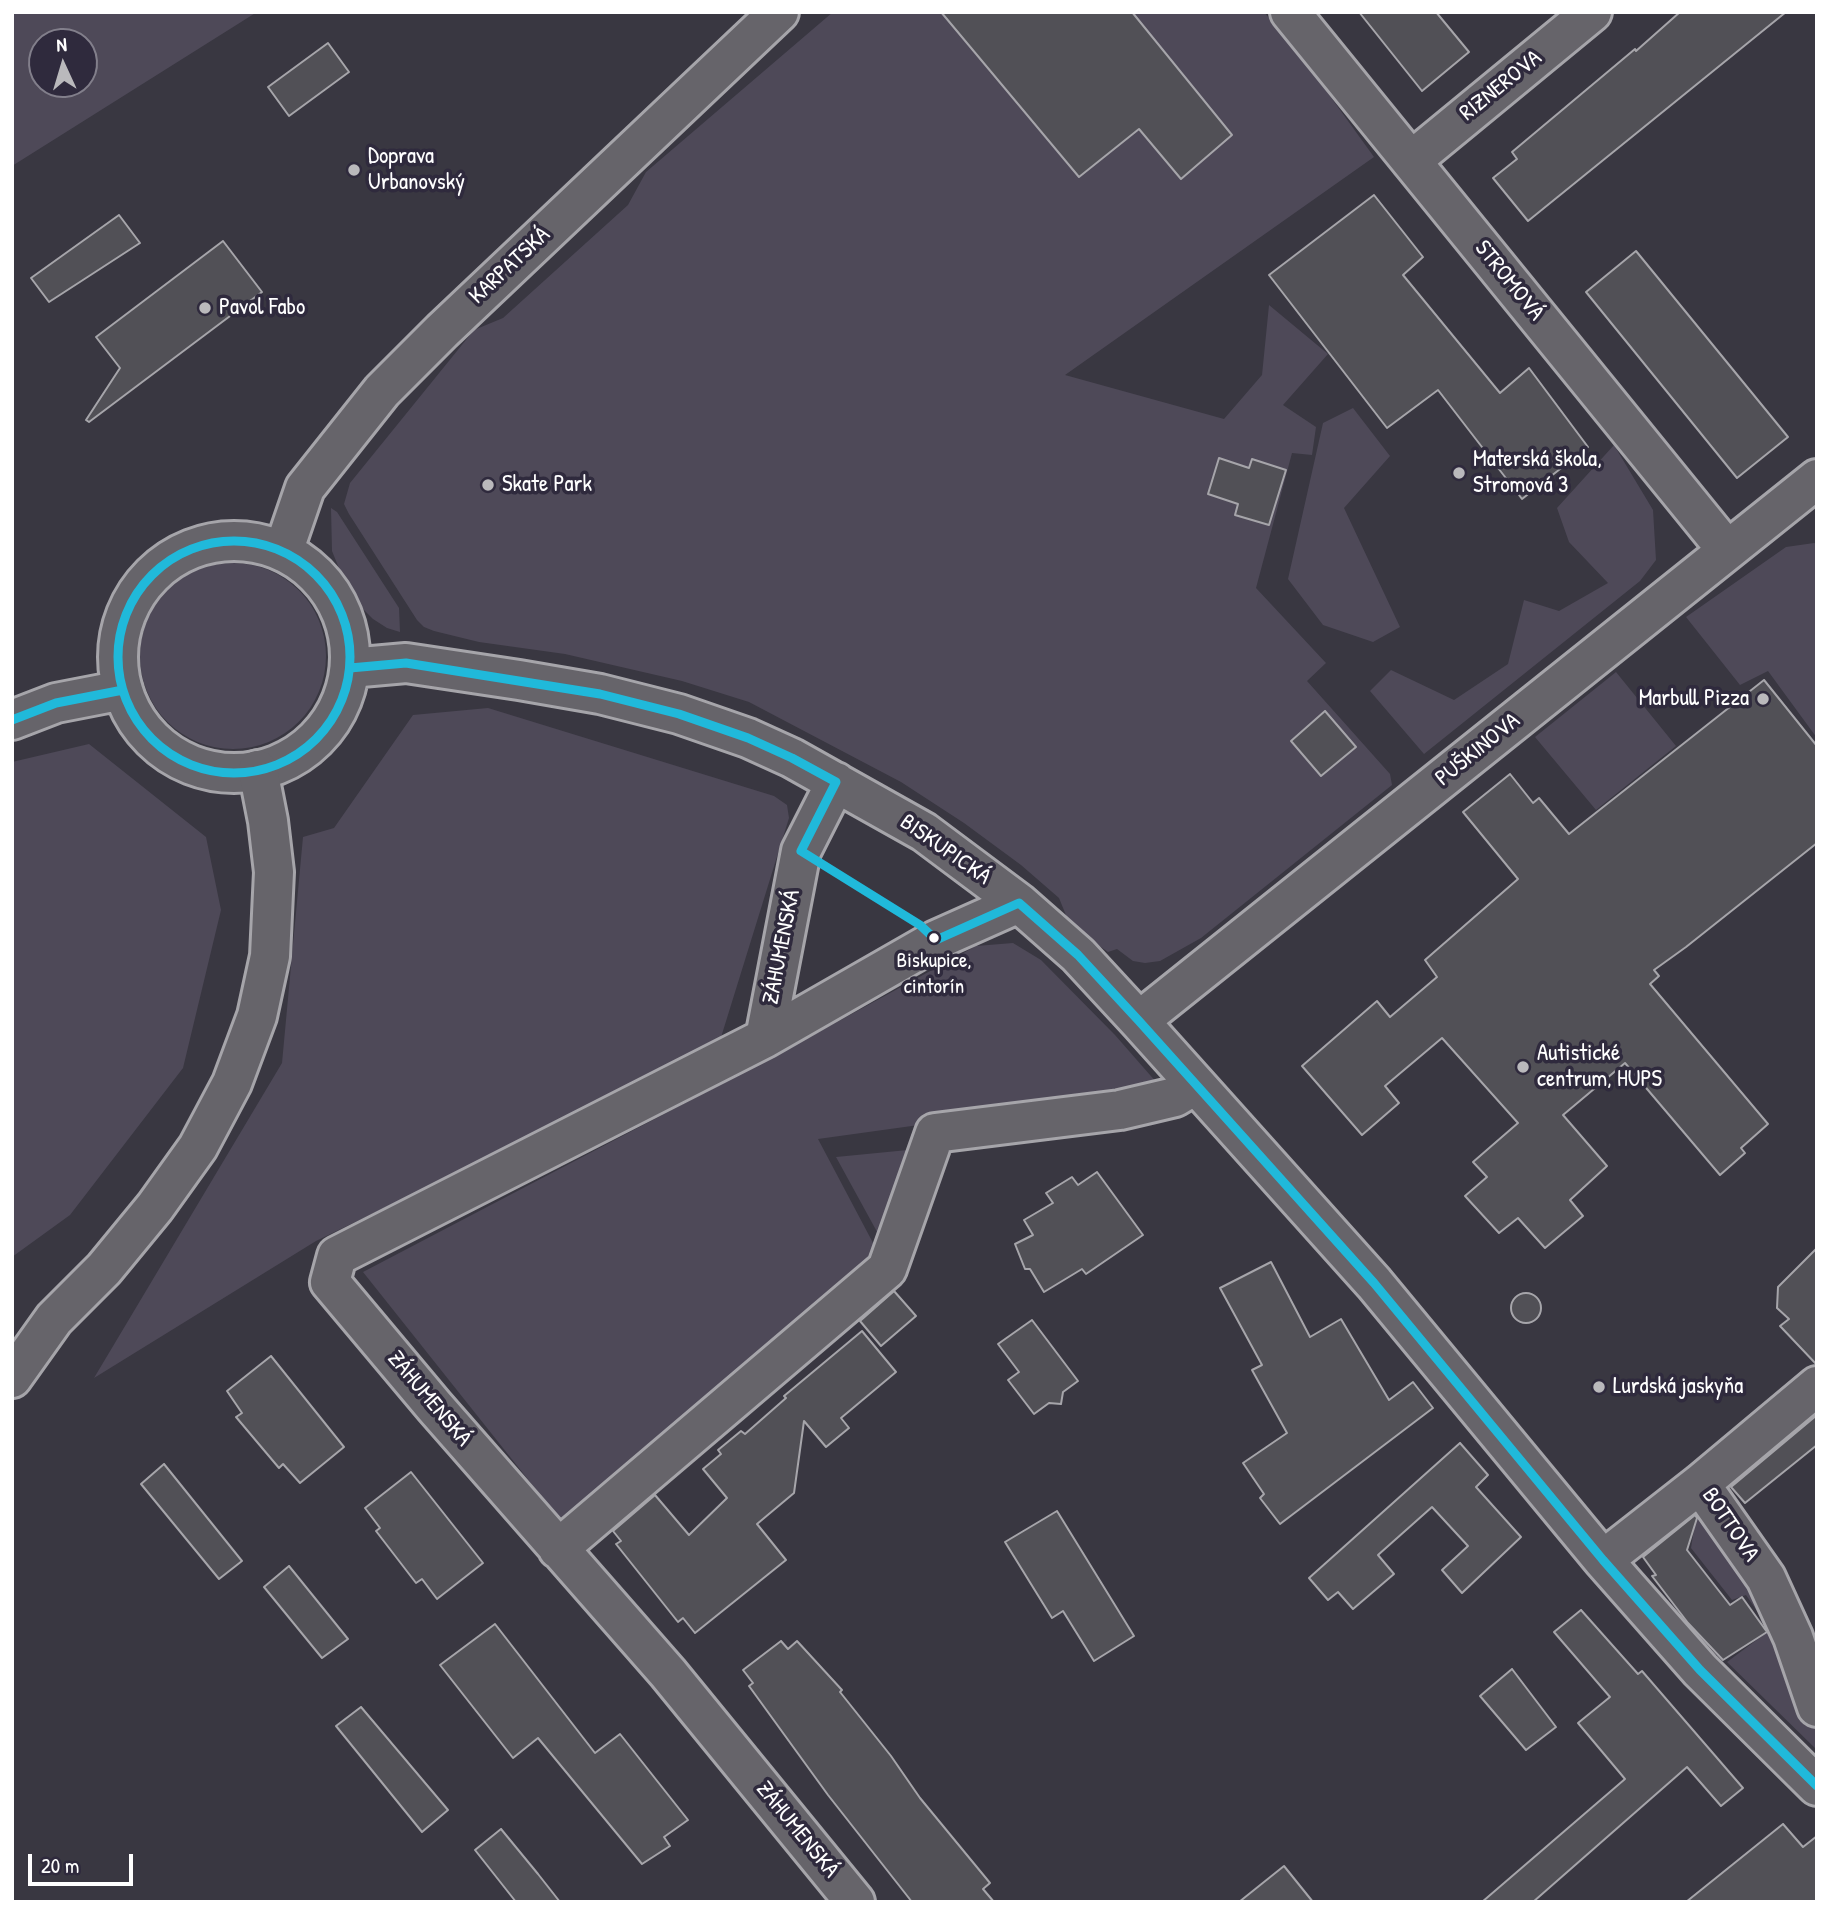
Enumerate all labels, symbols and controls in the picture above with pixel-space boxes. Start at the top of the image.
north arrow [28,28,98,98]
text: N [56,31,68,57]
street label: RIZNEROVA [1455,45,1547,127]
place label: Doprava Urbanovský [368,143,465,197]
marker: Doprava Urbanovský [346,162,362,178]
street label: KARPATSKÁ [464,222,556,310]
street label: STROMOVÁ [1468,235,1550,327]
place label: Pavol Fabo [219,294,305,322]
marker: Pavol Fabo [197,300,213,316]
place label: Materská škola, Stromová 3 [1473,446,1602,500]
marker: Materská škola, Stromová 3 [1451,465,1467,481]
place label: Skate Park [502,471,592,499]
marker: Skate Park [480,477,496,493]
place label: Marbull Pizza [1639,685,1749,713]
marker: Marbull Pizza [1755,691,1771,707]
street label: PUŠKINOVA [1430,708,1526,792]
street label: BISKUPICKÁ [894,809,996,891]
street label: ZÁHUMENSKÁ [757,887,807,1007]
marker: Biskupice, cintorín [927,931,941,945]
place label: Biskupice, cintorín [897,948,971,998]
place label: Autistické centrum, HUPS [1537,1040,1662,1094]
marker: Autistické centrum, HUPS [1515,1059,1531,1075]
street label: ZÁHUMENSKÁ [381,1346,477,1452]
place label: Lurdská jaskyňa [1613,1373,1743,1401]
marker: Lurdská jaskyňa [1591,1379,1607,1395]
street label: BOTTOVA [1695,1483,1765,1567]
street label: ZÁHUMENSKÁ [750,1776,844,1884]
scale bar [32,1840,136,1884]
text: 20 m [41,1851,79,1880]

